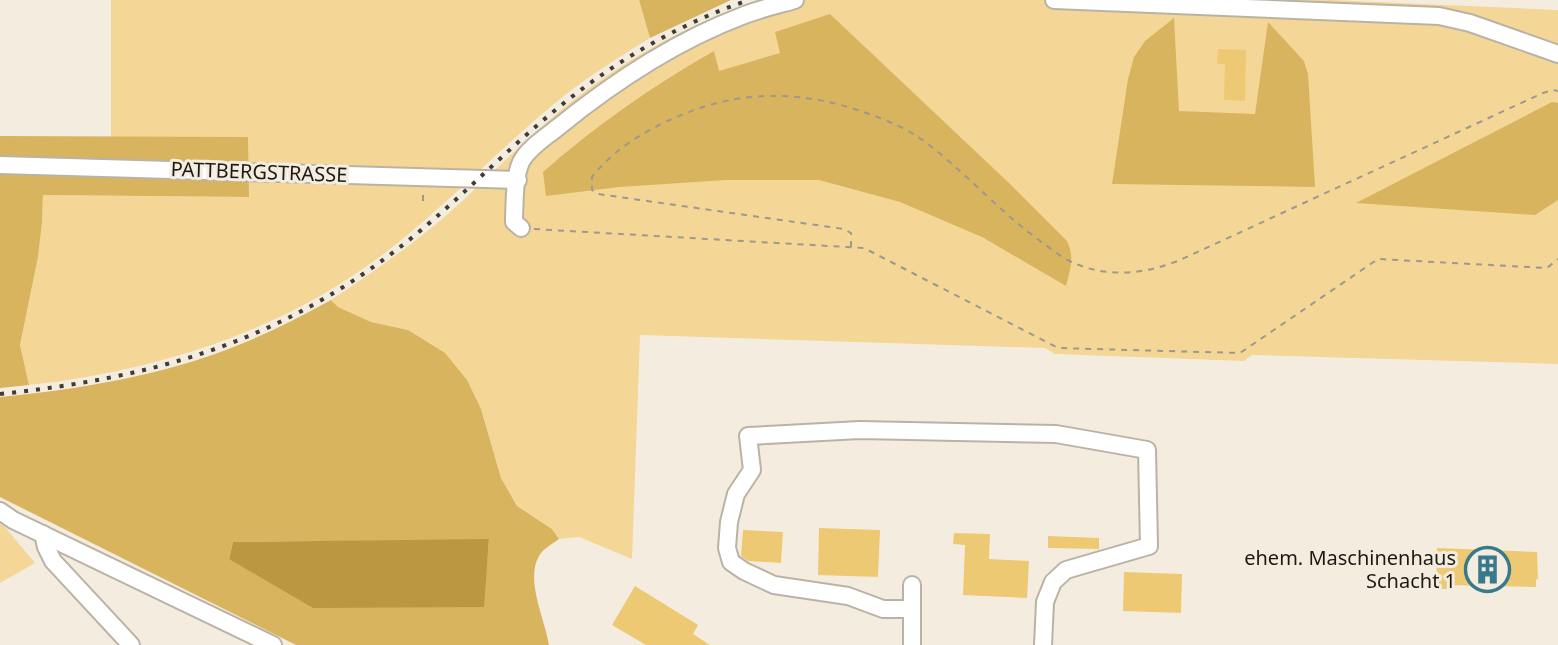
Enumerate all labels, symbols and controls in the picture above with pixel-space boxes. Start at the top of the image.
street label: PATTBERGSTRASSE [170,155,348,188]
place label: ehem. Maschinenhaus Schacht 1 [1244,544,1456,594]
building icon: ehem. Maschinenhaus Schacht 1 [1463,545,1511,593]

